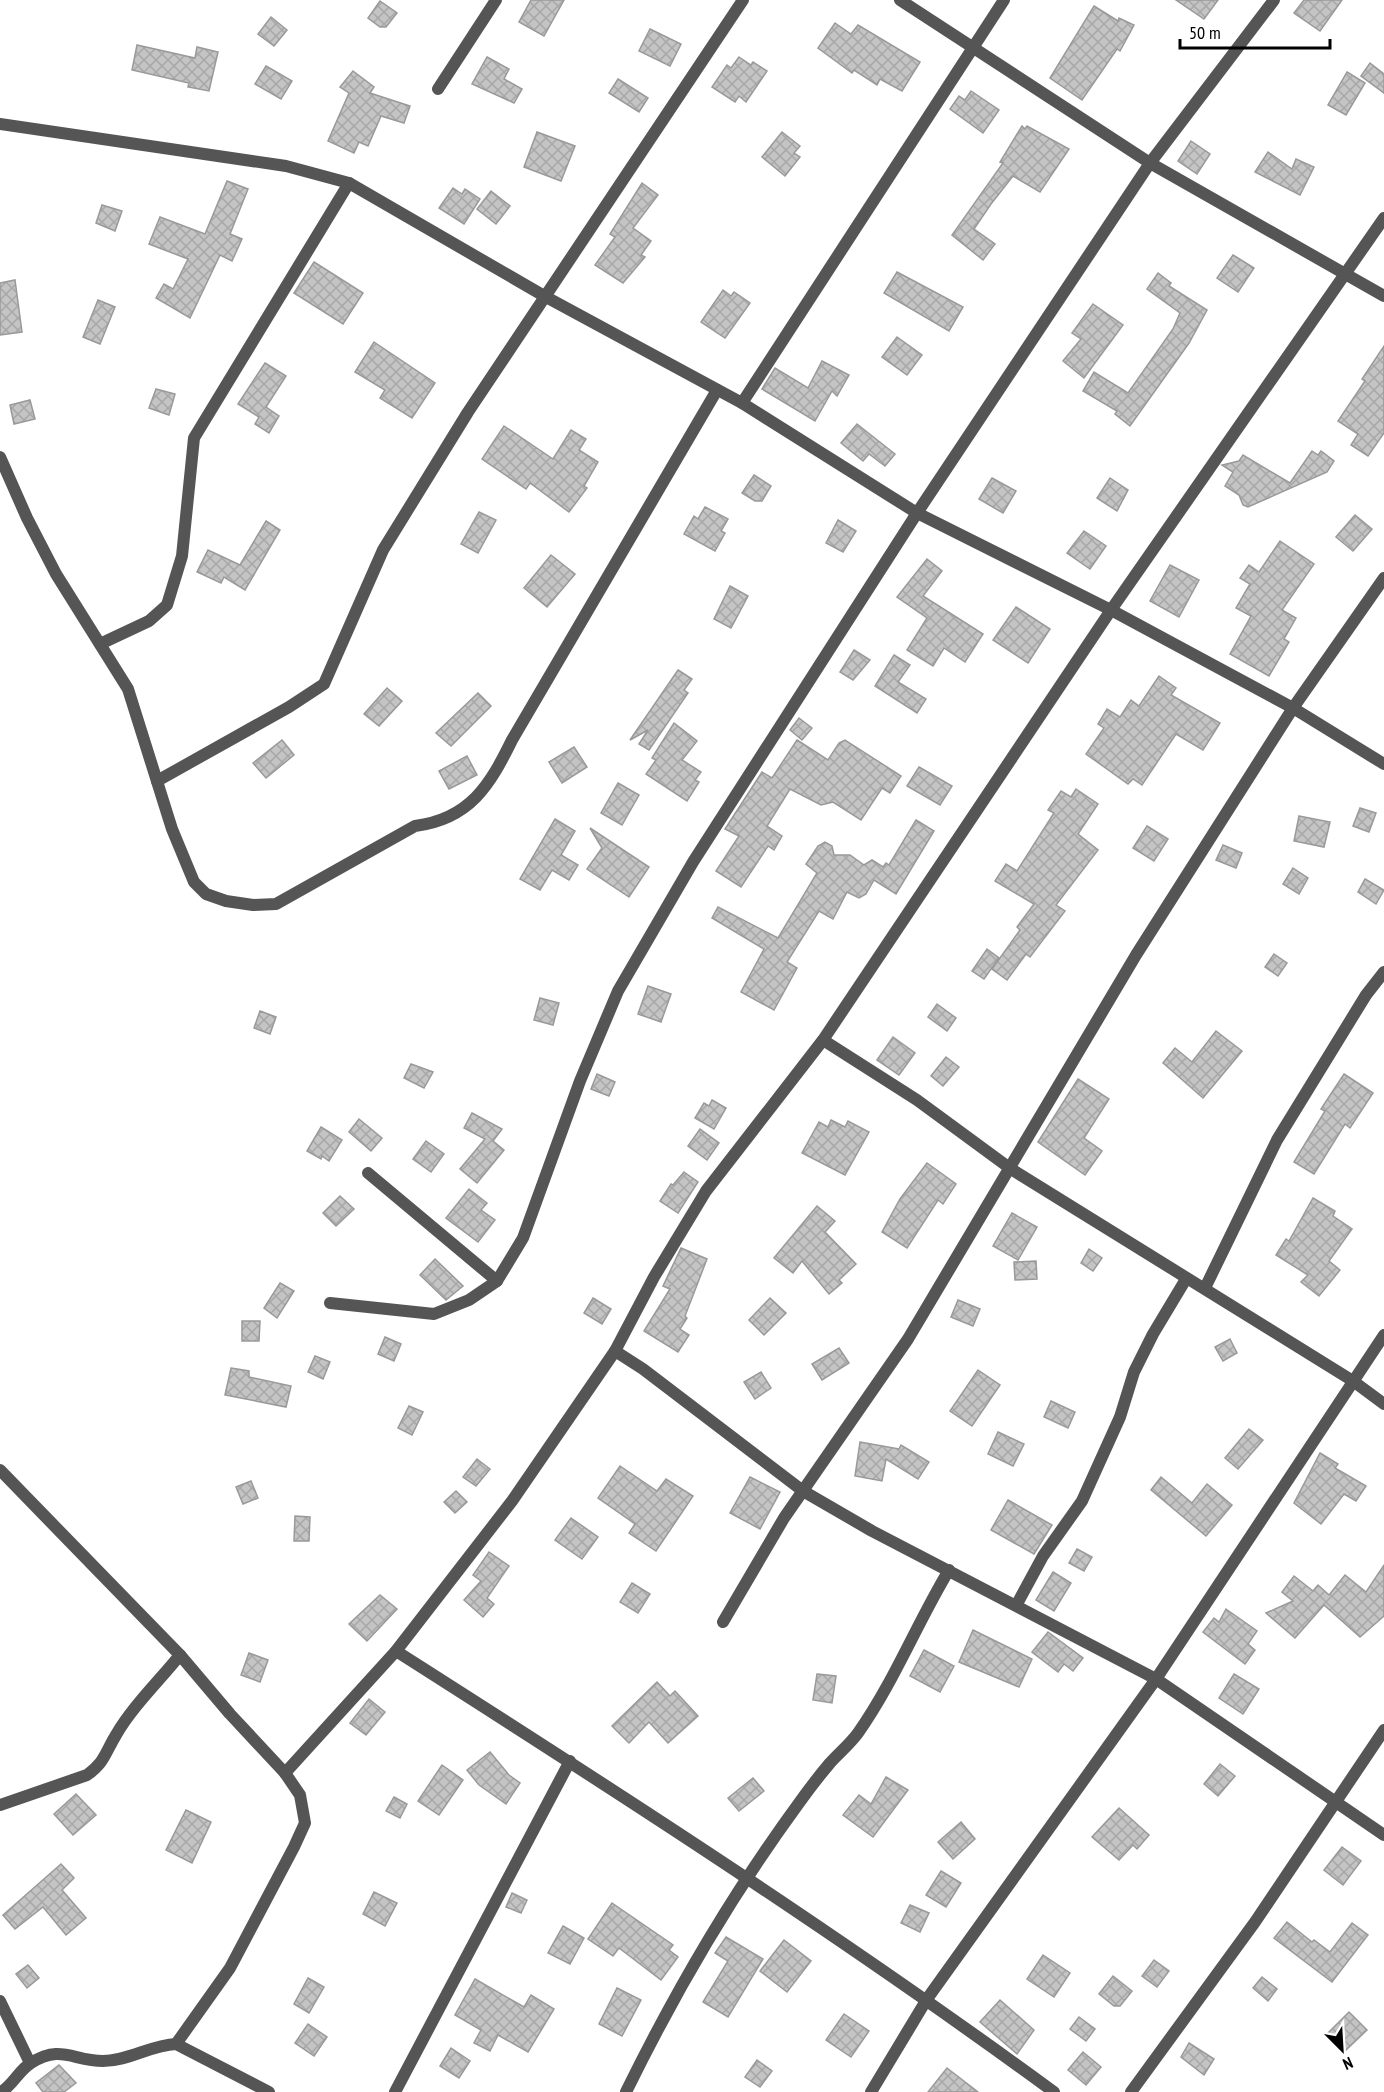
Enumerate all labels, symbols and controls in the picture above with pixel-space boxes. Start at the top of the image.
scale bar [1180,12,1330,50]
text: 50 m [1189,21,1221,44]
north arrow [1312,2020,1372,2080]
text: N [1340,2053,1356,2075]

